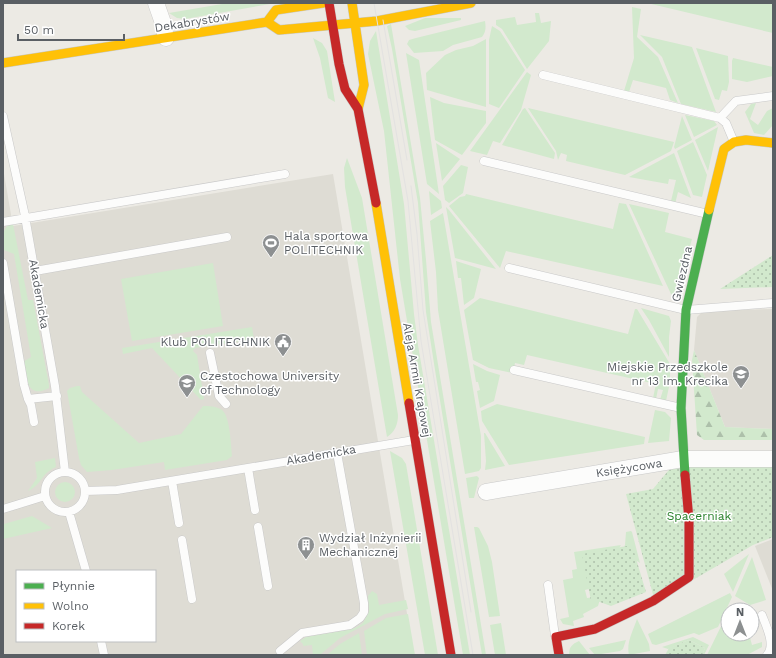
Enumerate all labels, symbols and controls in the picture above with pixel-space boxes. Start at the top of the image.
street label: Dekabrystów [153,9,231,35]
scale bar [18,16,124,42]
text: 50 m [24,23,54,37]
place label: Hala sportowa POLITECHNIK [284,229,368,257]
sports icon: Hala sportowa POLITECHNIK [261,233,281,258]
street label: Gwiezdna [669,245,695,303]
street label: Akademicka [26,258,52,330]
street label: Aleja Armii Krajowej [400,322,434,438]
public building icon: Klub POLITECHNIK [273,332,293,357]
place label: Klub POLITECHNIK [160,335,270,349]
place label: Miejskie Przedszkole nr 13 im. Krecika [607,360,728,388]
school or university icon: Miejskie Przedszkole nr 13 im. Krecika [731,364,751,389]
place label: Czestochowa University of Technology [200,369,340,397]
school or university icon: Czestochowa University of Technology [177,373,197,398]
street label: Akademicka [285,442,357,468]
street label: Księżycowa [595,456,663,480]
park label: Spacerniak [667,509,732,523]
place label: Wydział Inżynierii Mechanicznej [319,531,422,559]
building icon: Wydział Inżynierii Mechanicznej [296,535,316,560]
legend [16,570,156,642]
text: Płynnie [52,579,95,593]
text: Wolno [52,599,89,613]
north arrow [720,602,760,642]
text: N [736,606,744,619]
text: Korek [52,619,85,633]

